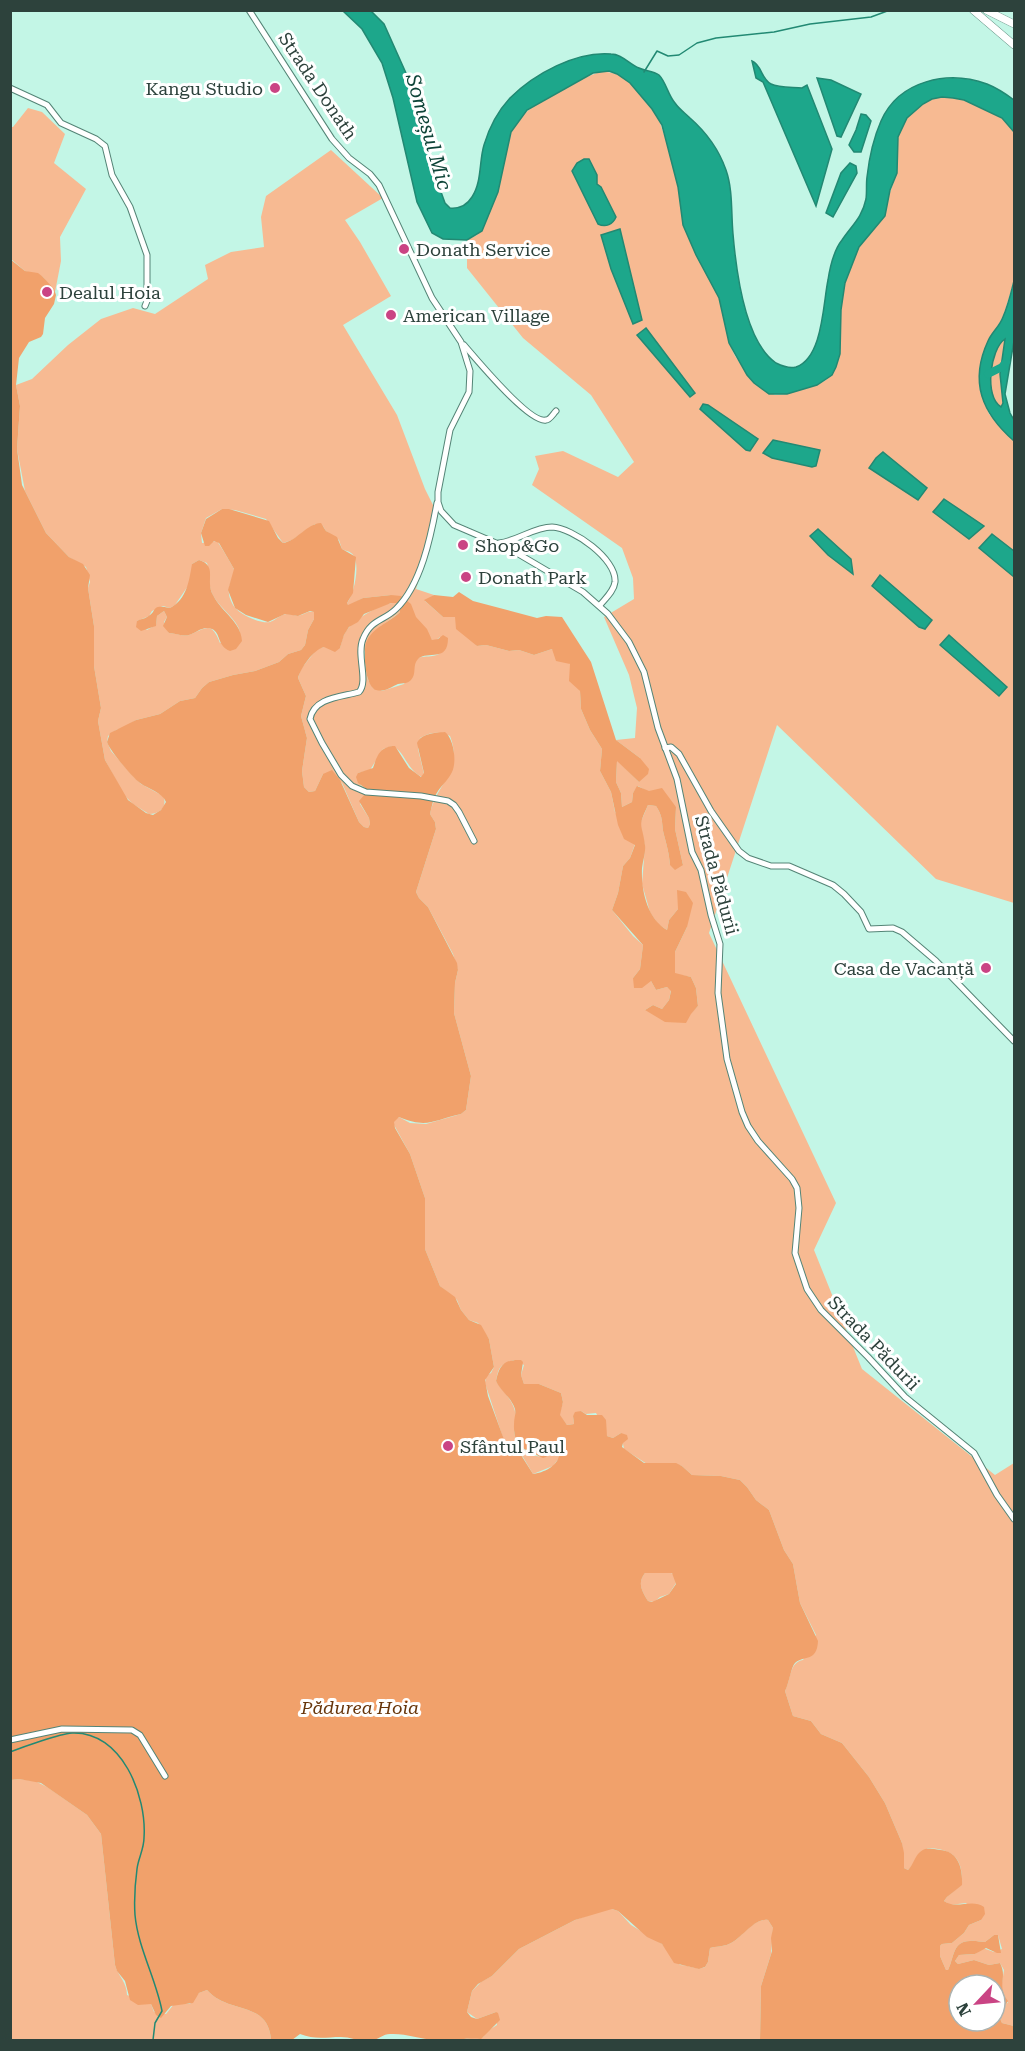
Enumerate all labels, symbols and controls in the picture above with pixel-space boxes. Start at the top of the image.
street label: Strada Donath [274,28,362,144]
water label: Someșul Mic [399,70,457,194]
place label: Kangu Studio [145,78,263,99]
marker: Kangu Studio [268,81,282,95]
place label: Donath Service [416,239,550,260]
marker: Donath Service [397,242,411,256]
place label: Dealul Hoia [59,282,161,303]
marker: Dealul Hoia [40,285,54,299]
place label: American Village [403,305,550,326]
marker: American Village [384,308,398,322]
place label: Shop&Go [475,535,559,556]
marker: Shop&Go [456,538,470,552]
place label: Donath Park [478,567,587,588]
marker: Donath Park [459,570,473,584]
street label: Strada Pădurii [691,813,743,937]
place label: Casa de Vacanță [834,958,974,980]
marker: Casa de Vacanță [979,961,993,975]
street label: Strada Pădurii [824,1292,924,1395]
place label: Sfântul Paul [460,1436,565,1457]
marker: Sfântul Paul [441,1439,455,1453]
park label: Pădurea Hoia [300,1697,419,1718]
north arrow [947,1973,1007,2033]
text: N [953,2000,975,2019]

